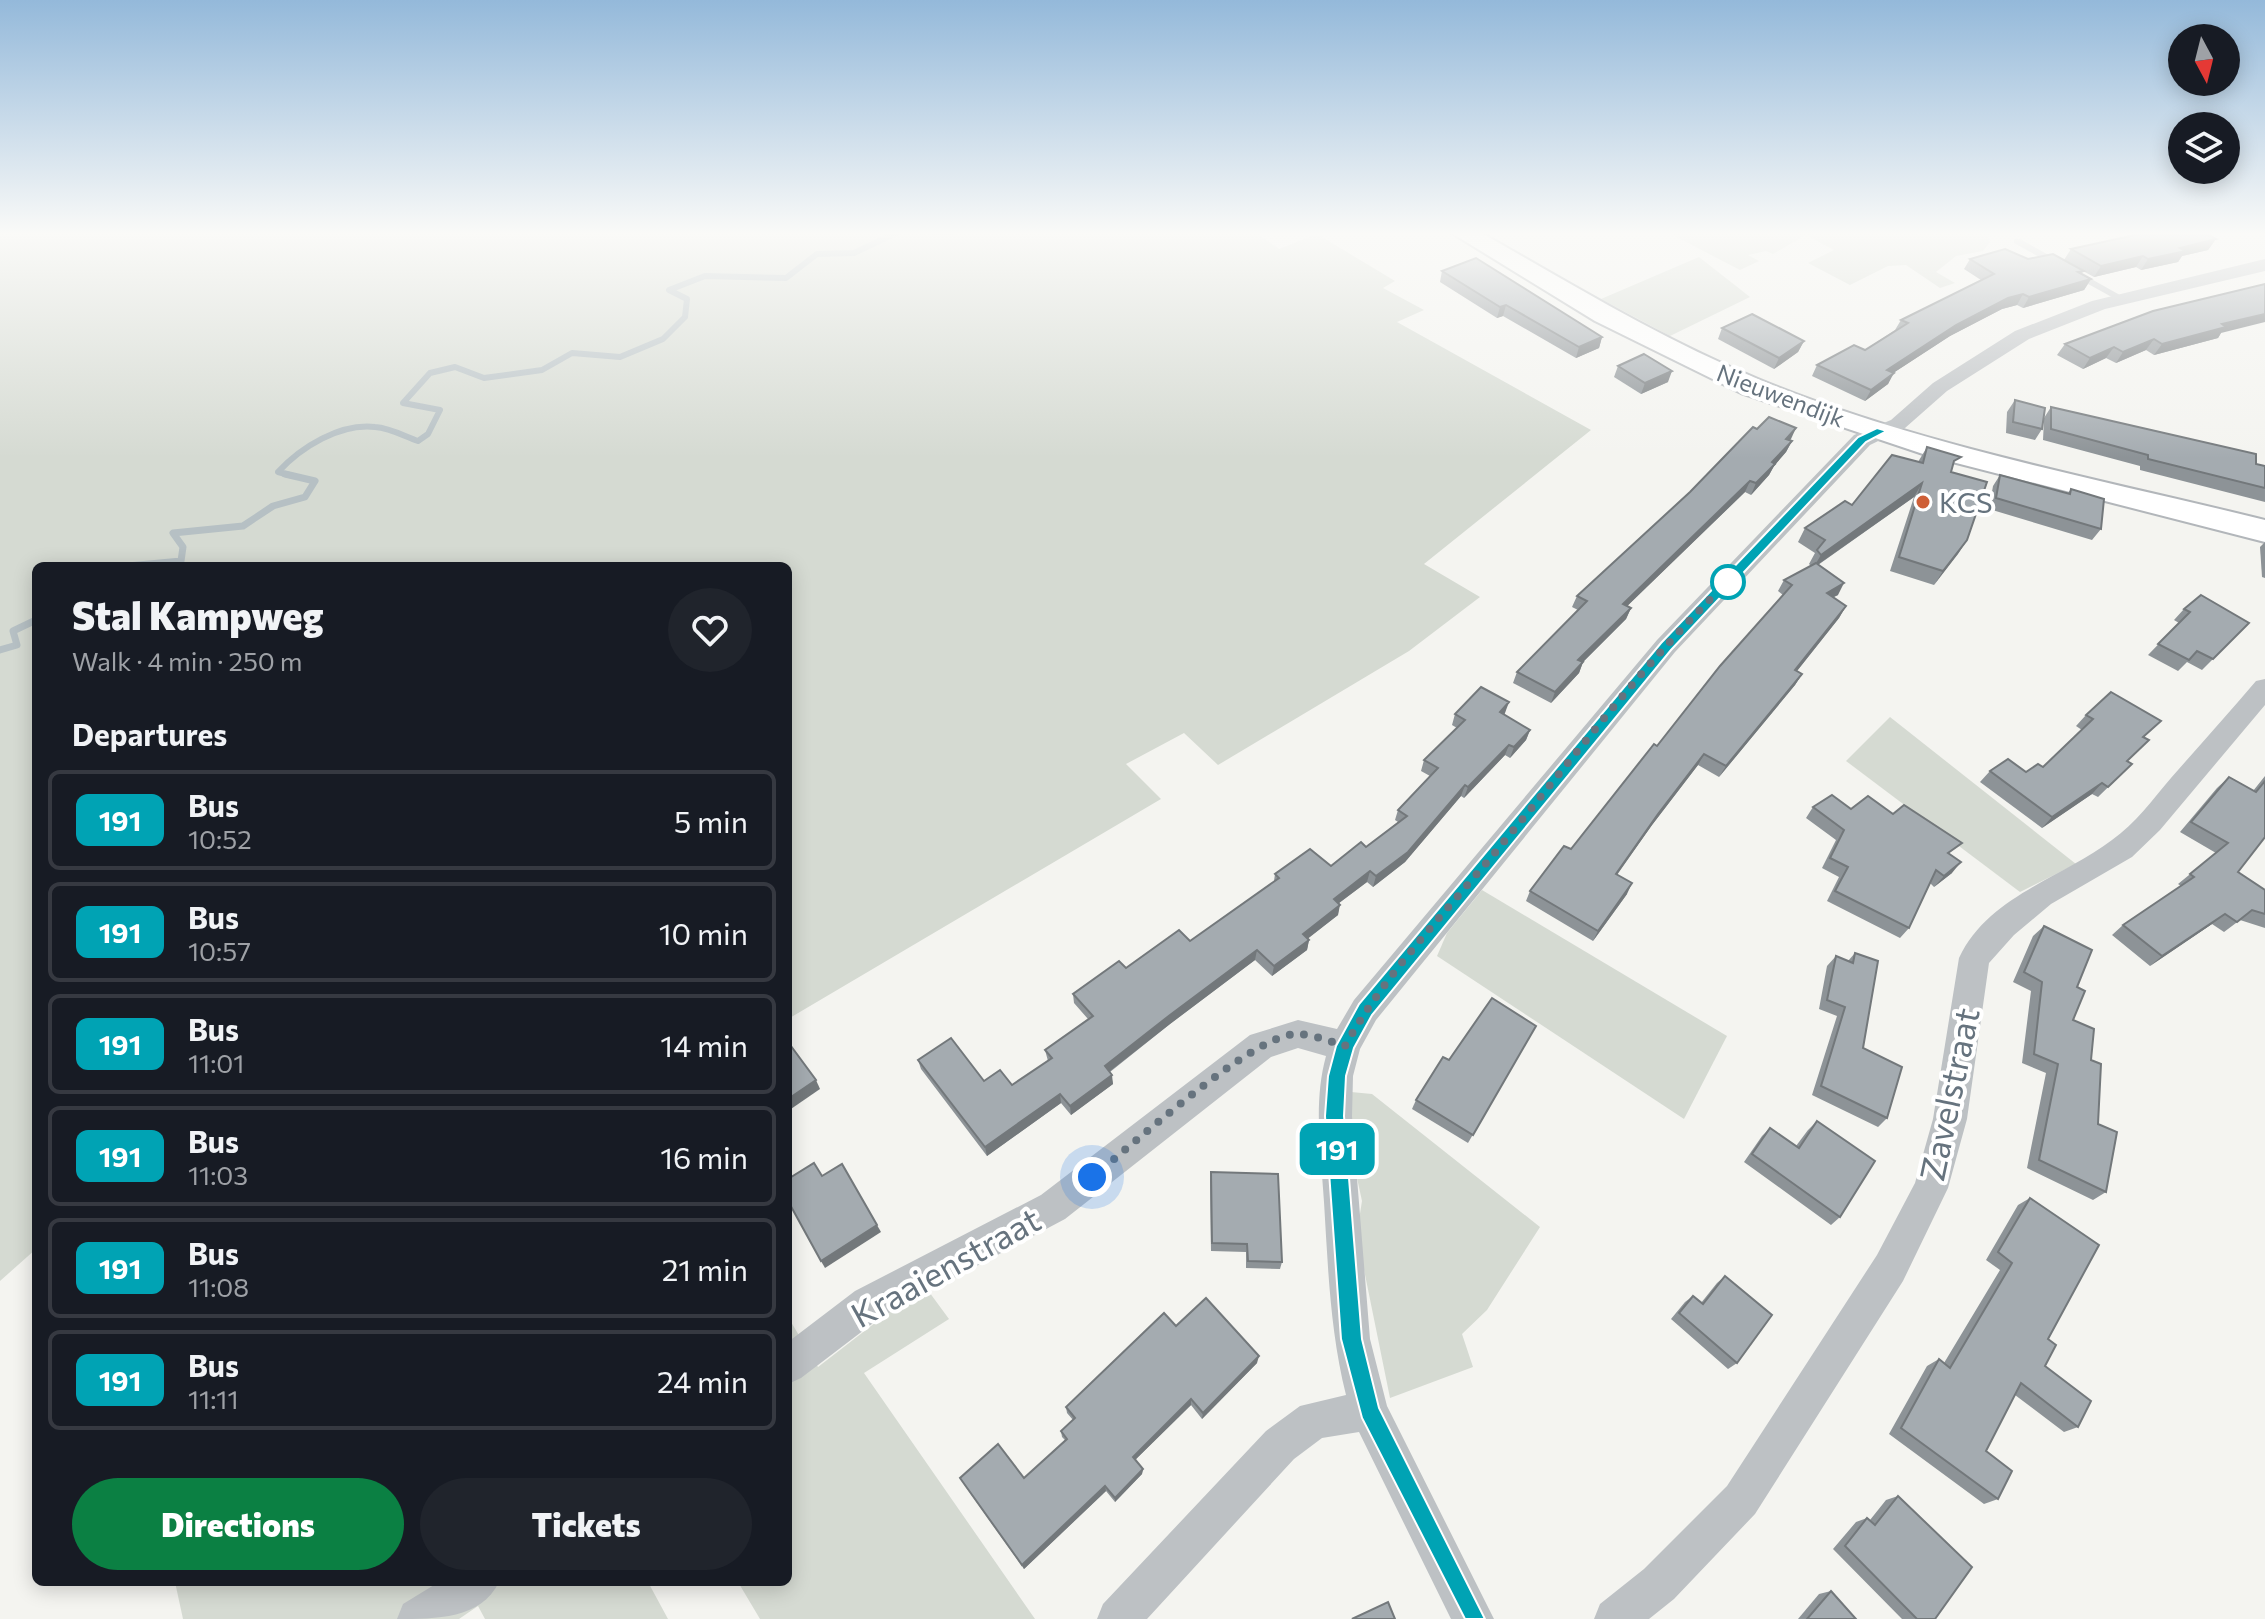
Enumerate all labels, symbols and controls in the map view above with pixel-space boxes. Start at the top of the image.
north arrow [2168,24,2240,96]
map controls [2168,24,2240,184]
button: layers [2168,112,2240,184]
street label: Nieuwendijk [1713,357,1849,433]
place label: KCS [1939,485,1992,519]
marker: KCS [1914,493,1932,511]
unlabelled marker [1711,565,1745,599]
button: heart [668,588,752,672]
text: Stal Kampweg [72,591,324,638]
text: Walk · 4 min · 250 m [72,645,302,676]
text: Departures [72,715,227,752]
text: Bus [188,786,239,823]
text: 5 min [674,802,748,839]
text: 191 [99,803,141,837]
text: 10:52 [188,823,252,854]
text: Bus [188,898,239,935]
text: 10 min [659,914,748,951]
text: 191 [99,915,141,949]
text: 10:57 [188,935,251,966]
street label: Zavelstraat [1909,1004,1987,1184]
text: Bus [188,1010,239,1047]
text: 14 min [660,1026,748,1063]
text: 191 [99,1027,141,1061]
text: 11:01 [188,1047,244,1078]
text: Bus [188,1122,239,1159]
line badge: 191 [1291,1123,1383,1175]
text: 191 [1316,1132,1358,1166]
text: 16 min [660,1138,748,1175]
text: 191 [99,1139,141,1173]
your location [1072,1157,1112,1197]
text: 11:03 [188,1159,248,1190]
street label: Kraaienstraat [843,1197,1047,1335]
text: Bus [188,1234,239,1271]
text: 21 min [662,1250,748,1287]
text: 191 [99,1251,141,1285]
text: 11:08 [188,1271,249,1302]
text: Bus [188,1346,239,1383]
text: 24 min [657,1362,748,1399]
text: 191 [99,1363,141,1397]
text: 11:11 [188,1383,239,1414]
button: Directions [72,1478,404,1570]
button: Tickets [420,1478,752,1570]

